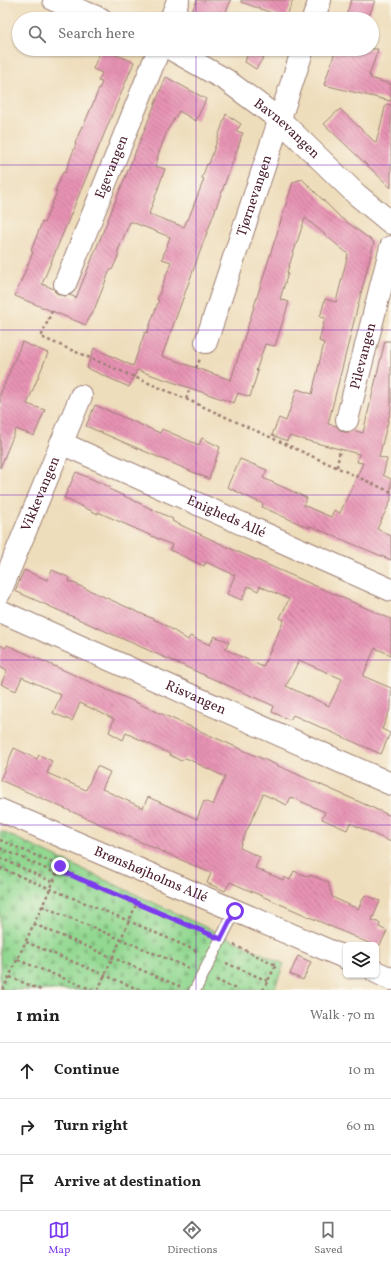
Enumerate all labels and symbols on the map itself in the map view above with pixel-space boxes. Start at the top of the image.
street label: Bavnevangen [250,94,324,163]
street label: Egevangen [91,132,133,202]
street label: Tjørnevangen [232,153,277,239]
street label: Pilevangen [346,321,381,391]
street label: Vikkevangen [17,454,64,534]
street label: Enigheds Allé [184,491,269,543]
street label: Risvangen [162,676,229,719]
street label: Brønshøjholms Allé [91,842,211,907]
route end [51,857,69,875]
route start [226,902,244,920]

